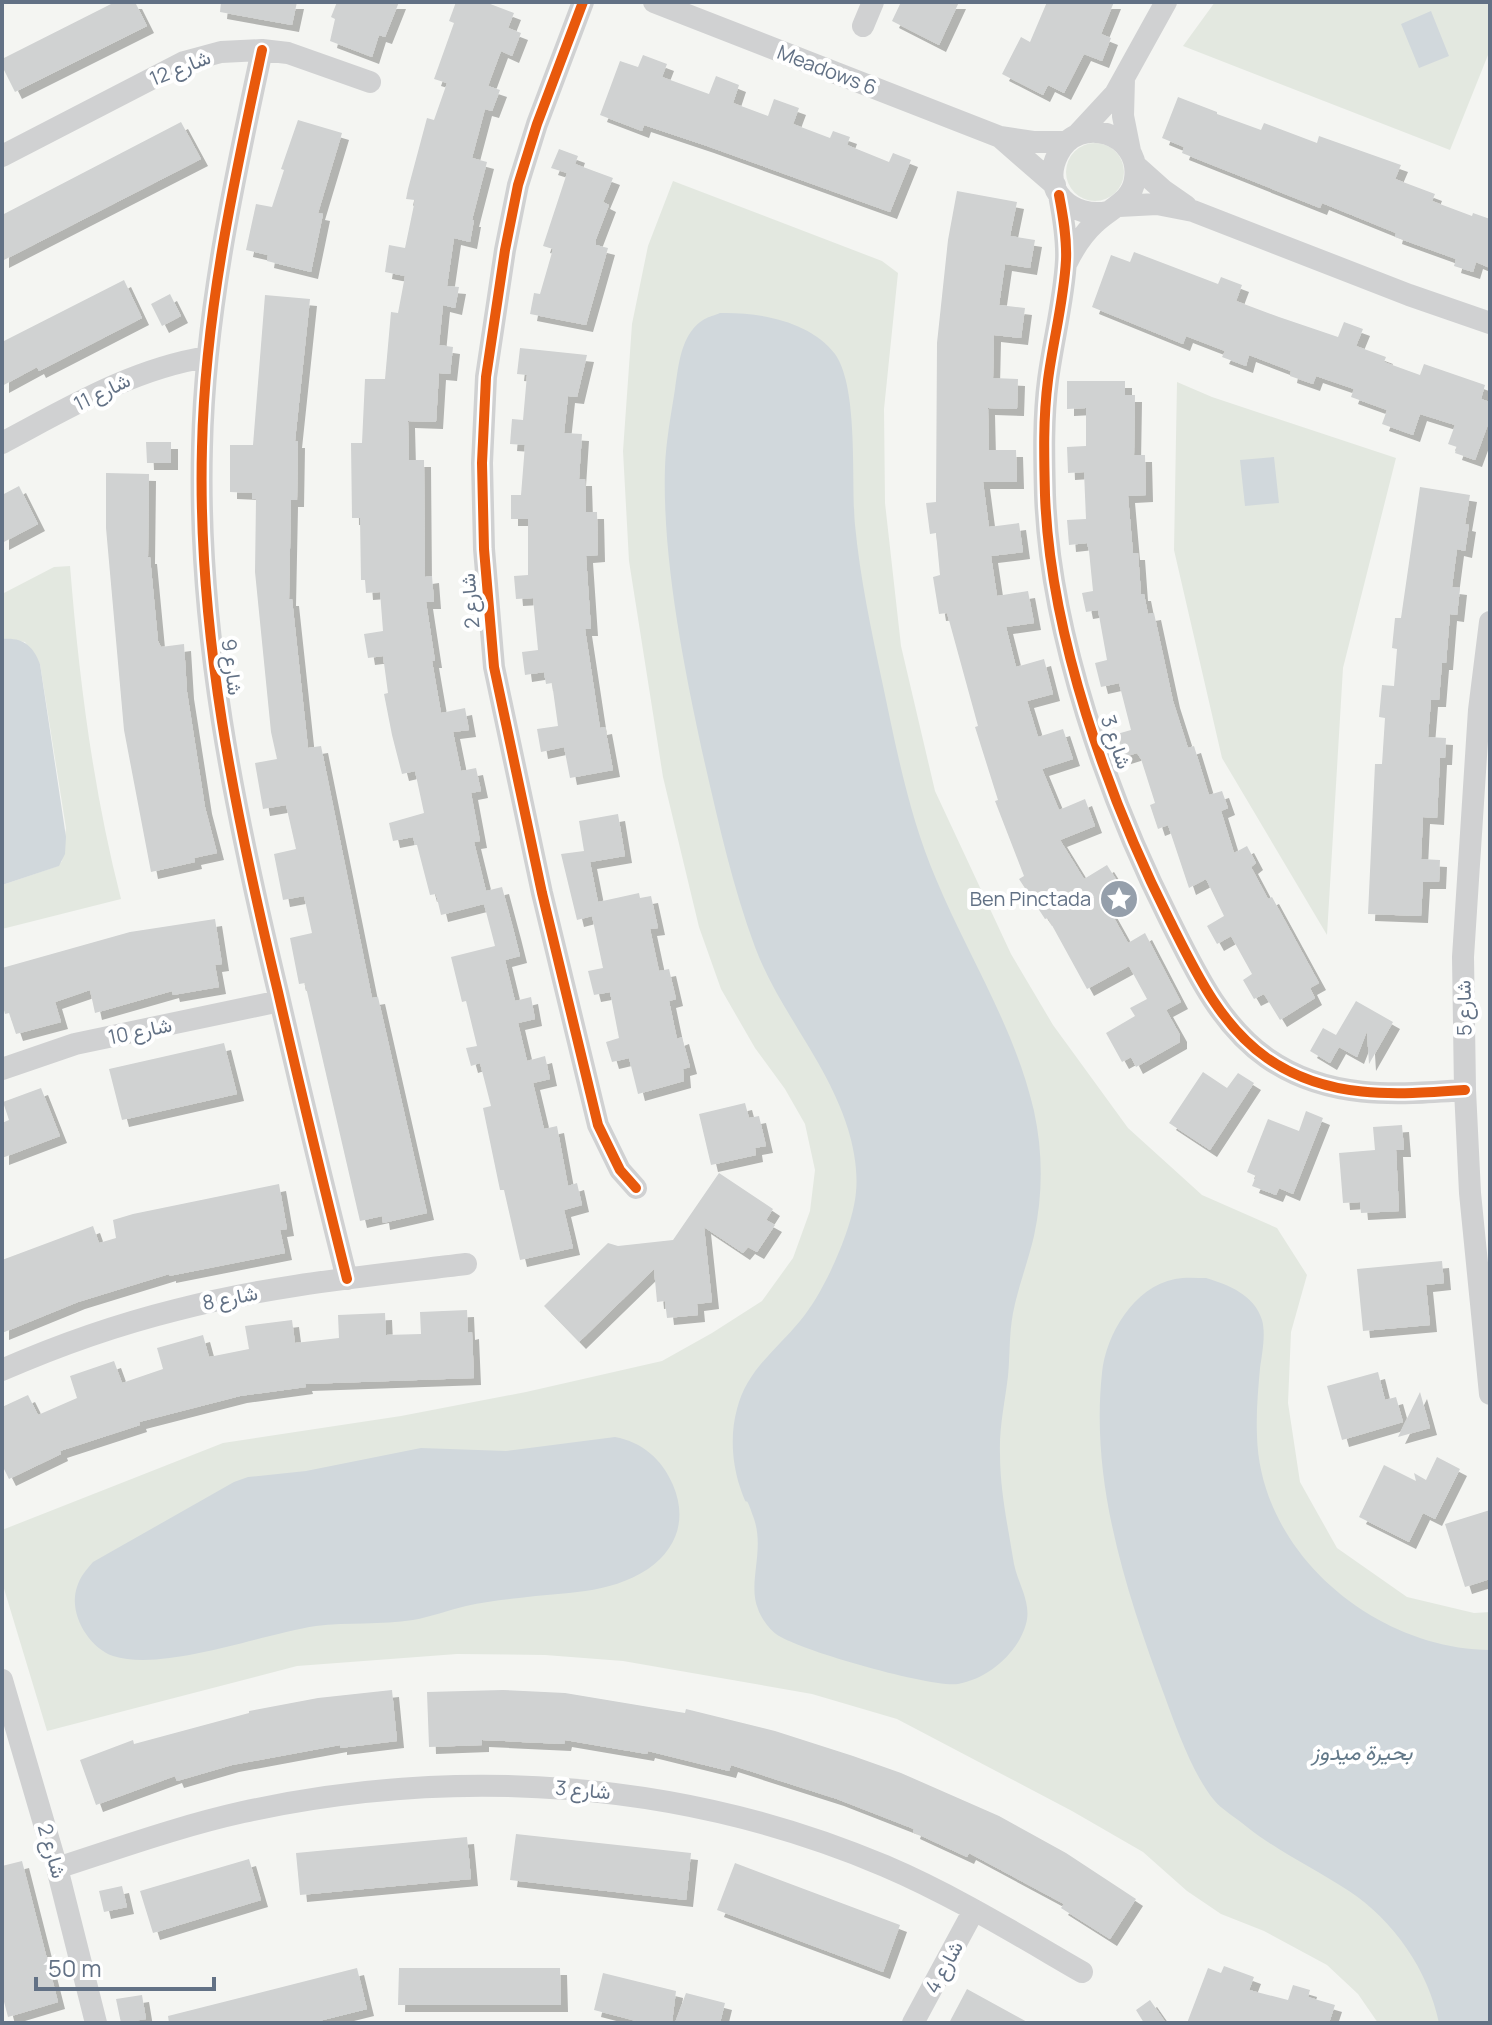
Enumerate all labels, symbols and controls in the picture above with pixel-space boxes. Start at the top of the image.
street label: Meadows 6 [774,38,881,101]
street label: شارع 12 [145,43,215,93]
street label: شارع 11 [69,366,135,418]
street label: شارع 2 [454,572,486,630]
street label: شارع 9 [215,637,249,697]
street label: شارع 3 [1094,711,1138,773]
place icon: Ben Pinctada [1098,878,1140,920]
place label: Ben Pinctada [970,885,1091,912]
street label: شارع 5 [1450,980,1478,1036]
street label: شارع 10 [106,1011,174,1051]
street label: شارع 8 [200,1279,260,1317]
water label: بحيرة ميدوز [1310,1737,1413,1767]
street label: شارع 3 [554,1774,612,1806]
street label: شارع 2 [31,1820,73,1882]
street label: شارع 4 [918,1936,970,1998]
scale bar [36,1941,214,1991]
text: 50 m [48,1951,102,1984]

